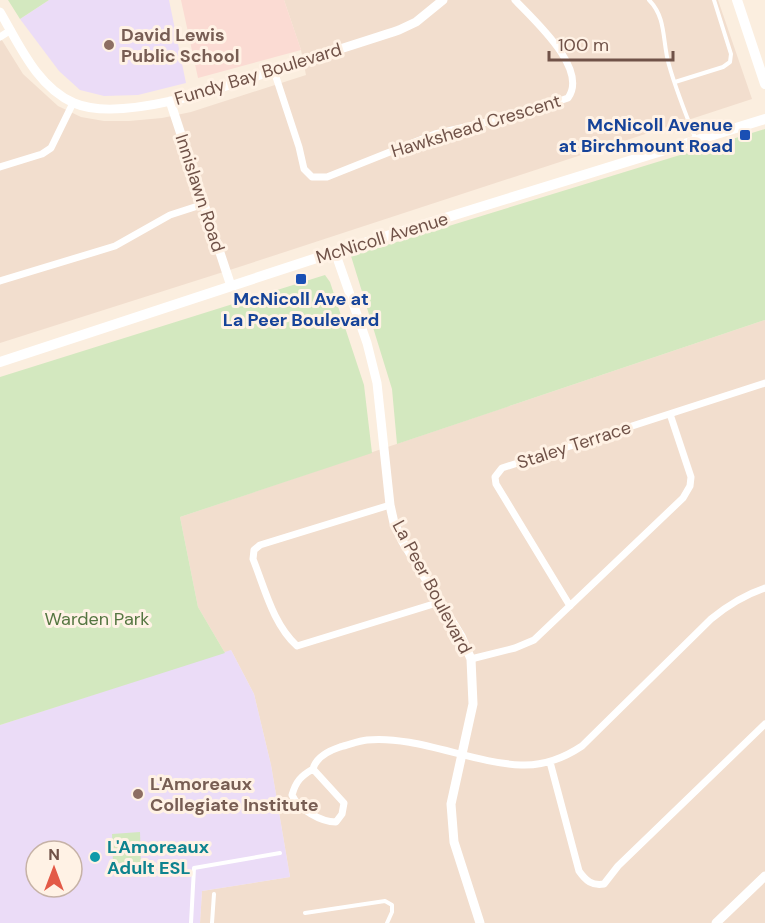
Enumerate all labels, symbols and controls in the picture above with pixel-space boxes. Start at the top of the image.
place label: David Lewis Public School [121,23,240,68]
scale bar [549,24,674,62]
text: 100 m [558,33,609,57]
street label: Fundy Bay Boulevard [171,37,345,111]
marker: David Lewis Public School [102,38,116,52]
street label: Hawkshead Crescent [388,89,564,163]
place label: McNicoll Avenue at Birchmount Road [559,113,733,158]
marker: McNicoll Avenue at Birchmount Road [738,128,752,142]
street label: Innislawn Road [170,131,230,255]
street label: McNicoll Avenue [313,206,451,270]
marker: McNicoll Ave at La Peer Boulevard [294,272,308,286]
place label: McNicoll Ave at La Peer Boulevard [223,287,379,332]
street label: Staley Terrace [514,415,634,475]
street label: La Peer Boulevard [387,516,477,658]
park label: Warden Park [45,607,149,631]
place label: L'Amoreaux Collegiate Institute [150,772,319,817]
marker: L'Amoreaux Collegiate Institute [131,787,145,801]
place label: L'Amoreaux Adult ESL [107,835,209,880]
north arrow [24,839,84,899]
text: N [48,844,60,865]
marker: L'Amoreaux Adult ESL [88,850,102,864]

